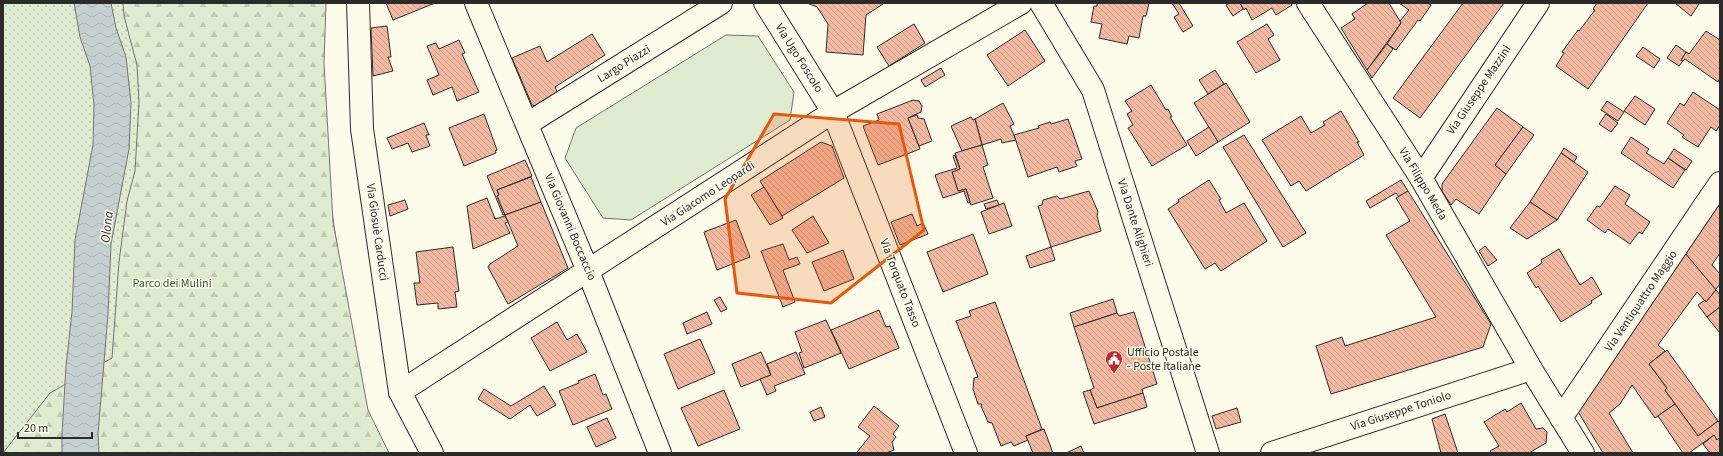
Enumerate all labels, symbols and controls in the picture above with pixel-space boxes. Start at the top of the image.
street label: Via Ugo Foscolo [771,20,827,96]
street label: Largo Piazzi [594,41,654,87]
street label: Via Giuseppe Mazzini [1443,42,1515,138]
street label: Via Filippo Meda [1395,144,1451,224]
street label: Via Giacomo Leopardi [658,157,758,231]
street label: Via Giovanni Boccaccio [540,171,600,283]
street label: Via Dante Alighieri [1113,177,1157,269]
street label: Via Giosuè Carducci [362,182,392,282]
water label: Olona [96,210,118,244]
street label: Via Torquato Tasso [875,236,925,330]
street label: Via Ventiquattro Maggio [1601,247,1681,355]
park label: Parco dei Mulini [132,275,212,292]
place label: Ufficio Postale - Poste Italiane [1127,344,1201,375]
public building icon: Ufficio Postale - Poste Italiane [1104,349,1124,374]
street label: Via Giuseppe Toniolo [1349,387,1453,435]
scale bar [18,414,92,440]
text: 20 m [24,420,48,437]

